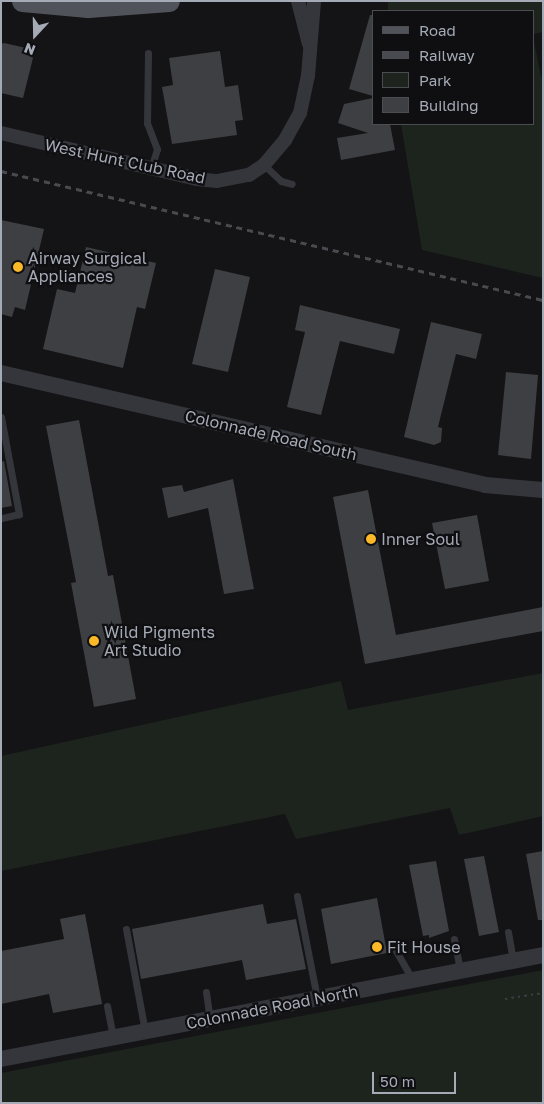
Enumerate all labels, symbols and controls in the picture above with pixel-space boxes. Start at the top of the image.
north arrow [10,10,60,60]
legend [372,10,534,125]
text: Road [419,21,456,39]
text: N [21,40,37,59]
text: Railway [419,46,475,64]
text: Park [419,71,451,89]
text: Building [419,96,479,114]
street label: West Hunt Club Road [43,135,207,187]
place label: Airway Surgical Appliances [28,248,147,286]
marker: Airway Surgical Appliances [12,261,24,273]
street label: Colonnade Road South [183,406,359,464]
place label: Inner Soul [381,529,460,549]
marker: Inner Soul [365,533,377,545]
place label: Wild Pigments Art Studio [104,622,215,660]
marker: Wild Pigments Art Studio [88,635,100,647]
place label: Fit House [387,937,460,957]
marker: Fit House [371,941,383,953]
street label: Colonnade Road North [184,981,360,1033]
scale bar [374,1062,458,1094]
text: 50 m [380,1072,415,1090]

